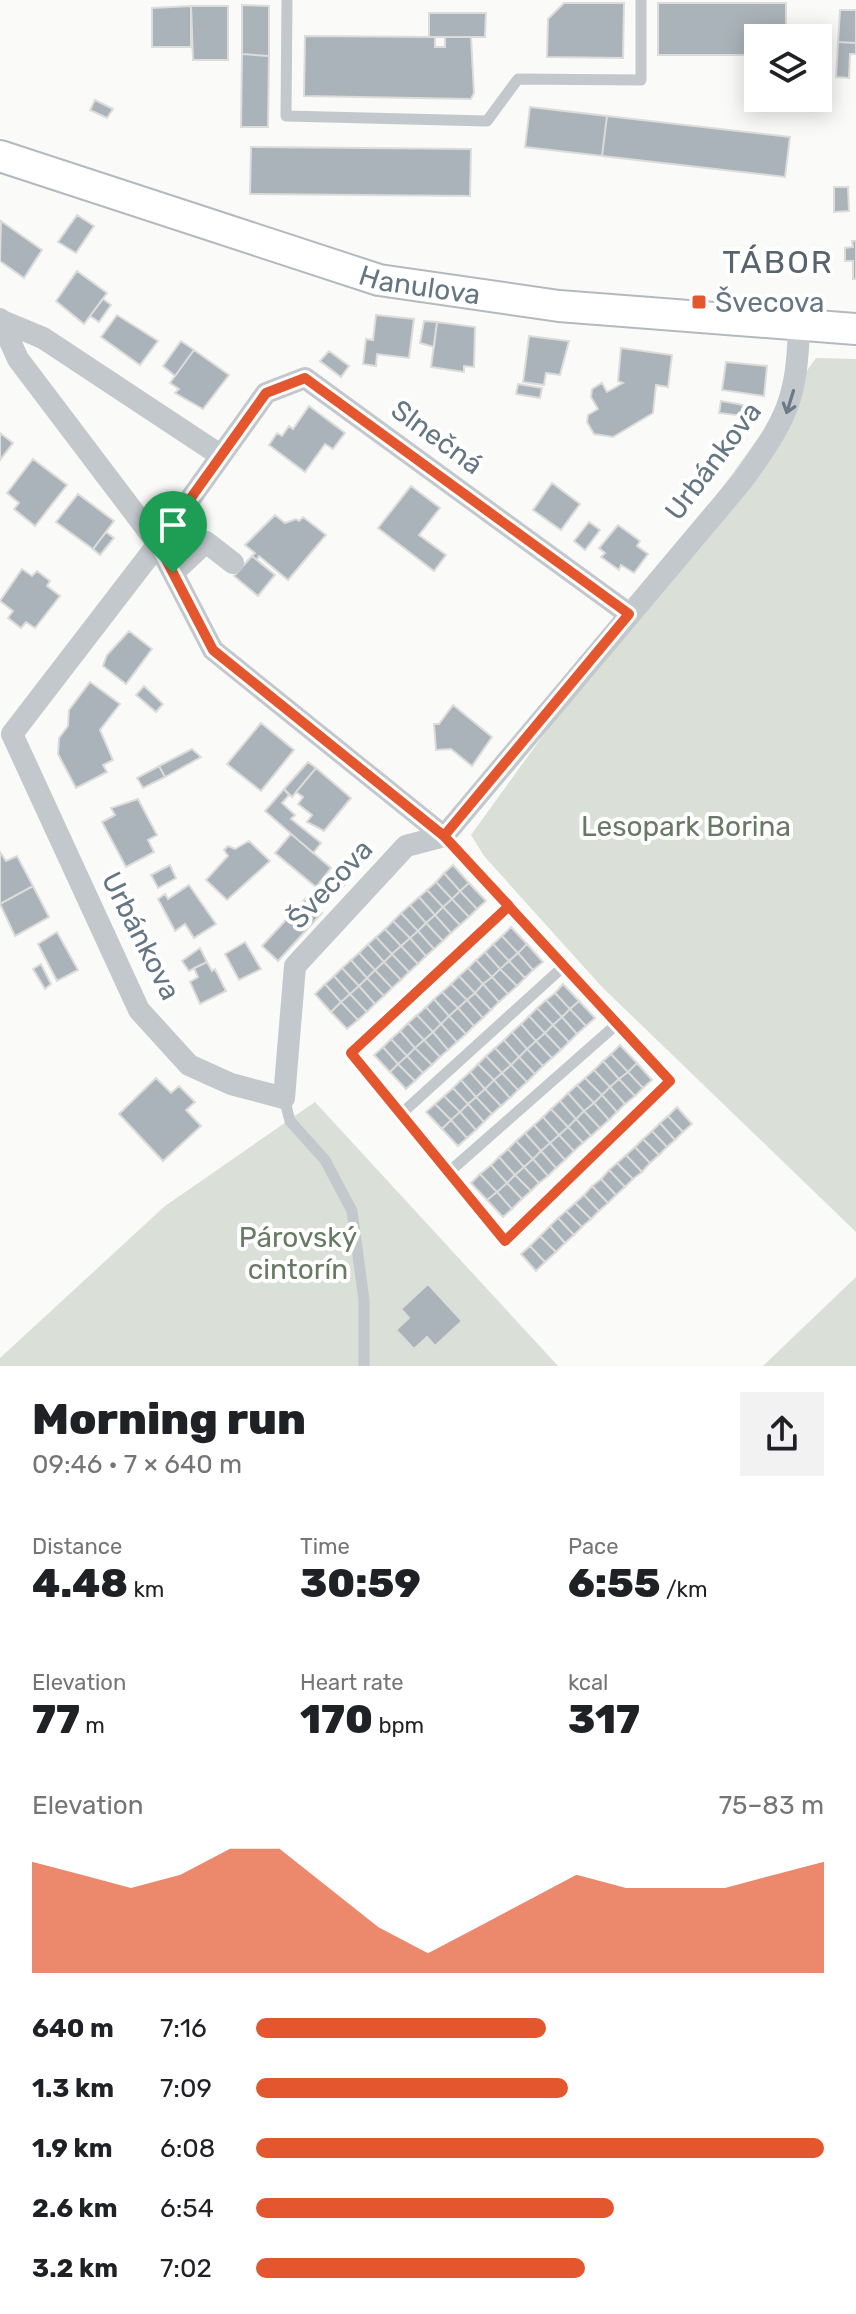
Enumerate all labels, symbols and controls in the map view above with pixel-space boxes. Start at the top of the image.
map controls [744,24,832,112]
button: layers [744,24,832,112]
district label: TÁBOR [722,243,834,281]
street label: Hanulova [355,258,483,311]
place label: Švecova [715,286,824,319]
marker: Švecova [690,293,708,311]
one-way arrow [781,390,796,415]
street label: Slnečná [385,393,489,481]
street label: Urbánkova [658,396,768,526]
pin [139,491,207,573]
icon: arrive [151,503,195,547]
park label: Lesopark Borina [581,810,791,843]
street label: Švecova [281,833,379,935]
street label: Urbánkova [95,867,187,1005]
park label: Párovský cintorín [239,1221,357,1286]
button: share [740,1392,824,1476]
text: Morning run [32,1393,306,1445]
text: 09:46 · 7 × 640 m [32,1449,242,1480]
text: Distance [32,1533,122,1560]
text: Time [300,1533,350,1560]
text: Pace [568,1533,619,1560]
text: 4.48 [32,1560,128,1607]
text: 30:59 [300,1560,421,1607]
text: 6:55 [568,1560,661,1607]
text: km [128,1576,164,1603]
text: /km [661,1576,707,1603]
text: Elevation [32,1669,126,1696]
text: Heart rate [300,1669,404,1696]
text: kcal [568,1669,608,1696]
text: 77 [32,1696,80,1743]
text: 170 [300,1696,373,1743]
text: 317 [568,1696,640,1743]
text: m [80,1712,105,1739]
text: bpm [373,1712,424,1739]
text: Elevation [32,1790,143,1821]
text: 75–83 m [719,1790,824,1821]
text: 640 m [32,2013,114,2044]
text: 7:16 [160,2013,207,2044]
text: 1.3 km [32,2073,114,2104]
text: 7:09 [160,2073,212,2104]
text: 1.9 km [32,2133,113,2164]
text: 6:08 [160,2133,215,2164]
text: 2.6 km [32,2193,118,2224]
text: 6:54 [160,2193,214,2224]
text: 3.2 km [32,2253,118,2284]
text: 7:02 [160,2253,212,2284]

